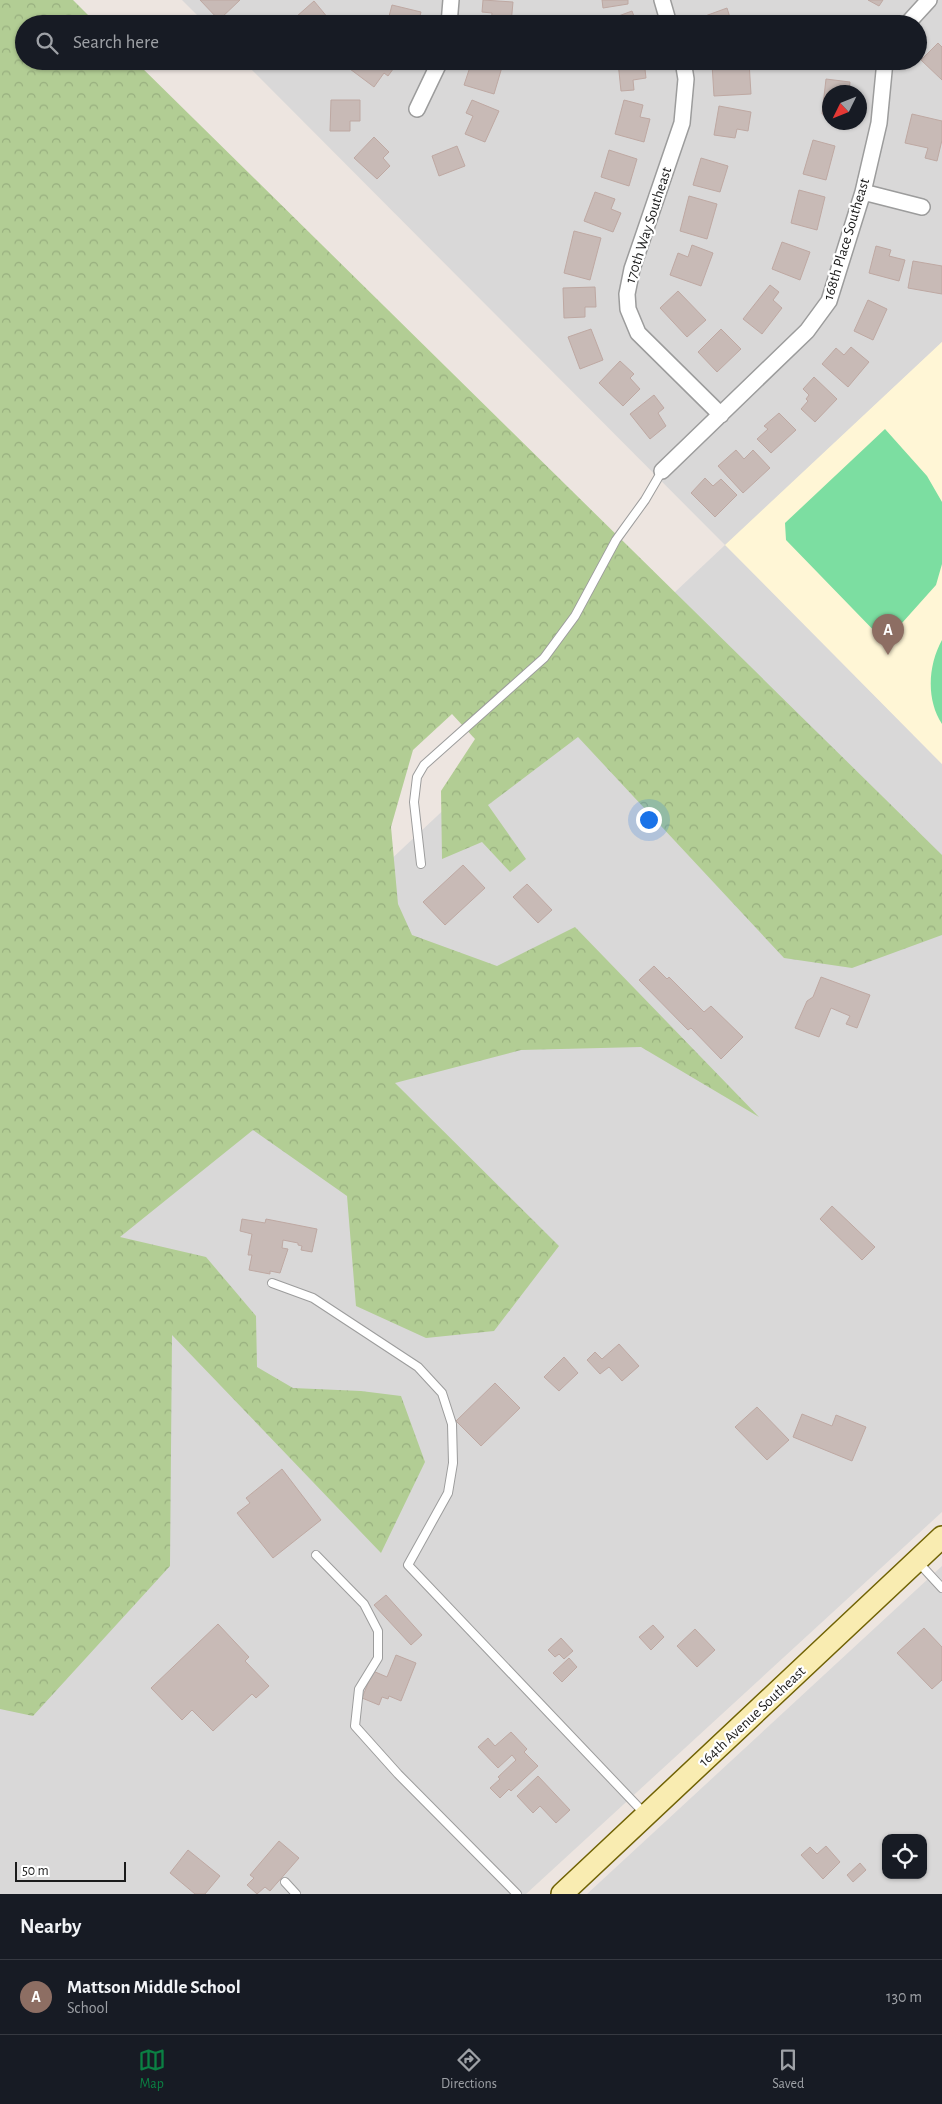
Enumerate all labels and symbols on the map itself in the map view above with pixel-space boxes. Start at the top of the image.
north arrow [822,85,867,130]
street label: 170th Way Southeast [623,165,674,285]
street label: 168th Place Southeast [821,176,872,302]
pin: A [872,614,904,655]
your location [636,807,662,833]
street label: 164th Avenue Southeast [696,1663,809,1769]
scale bar [15,1859,126,1882]

